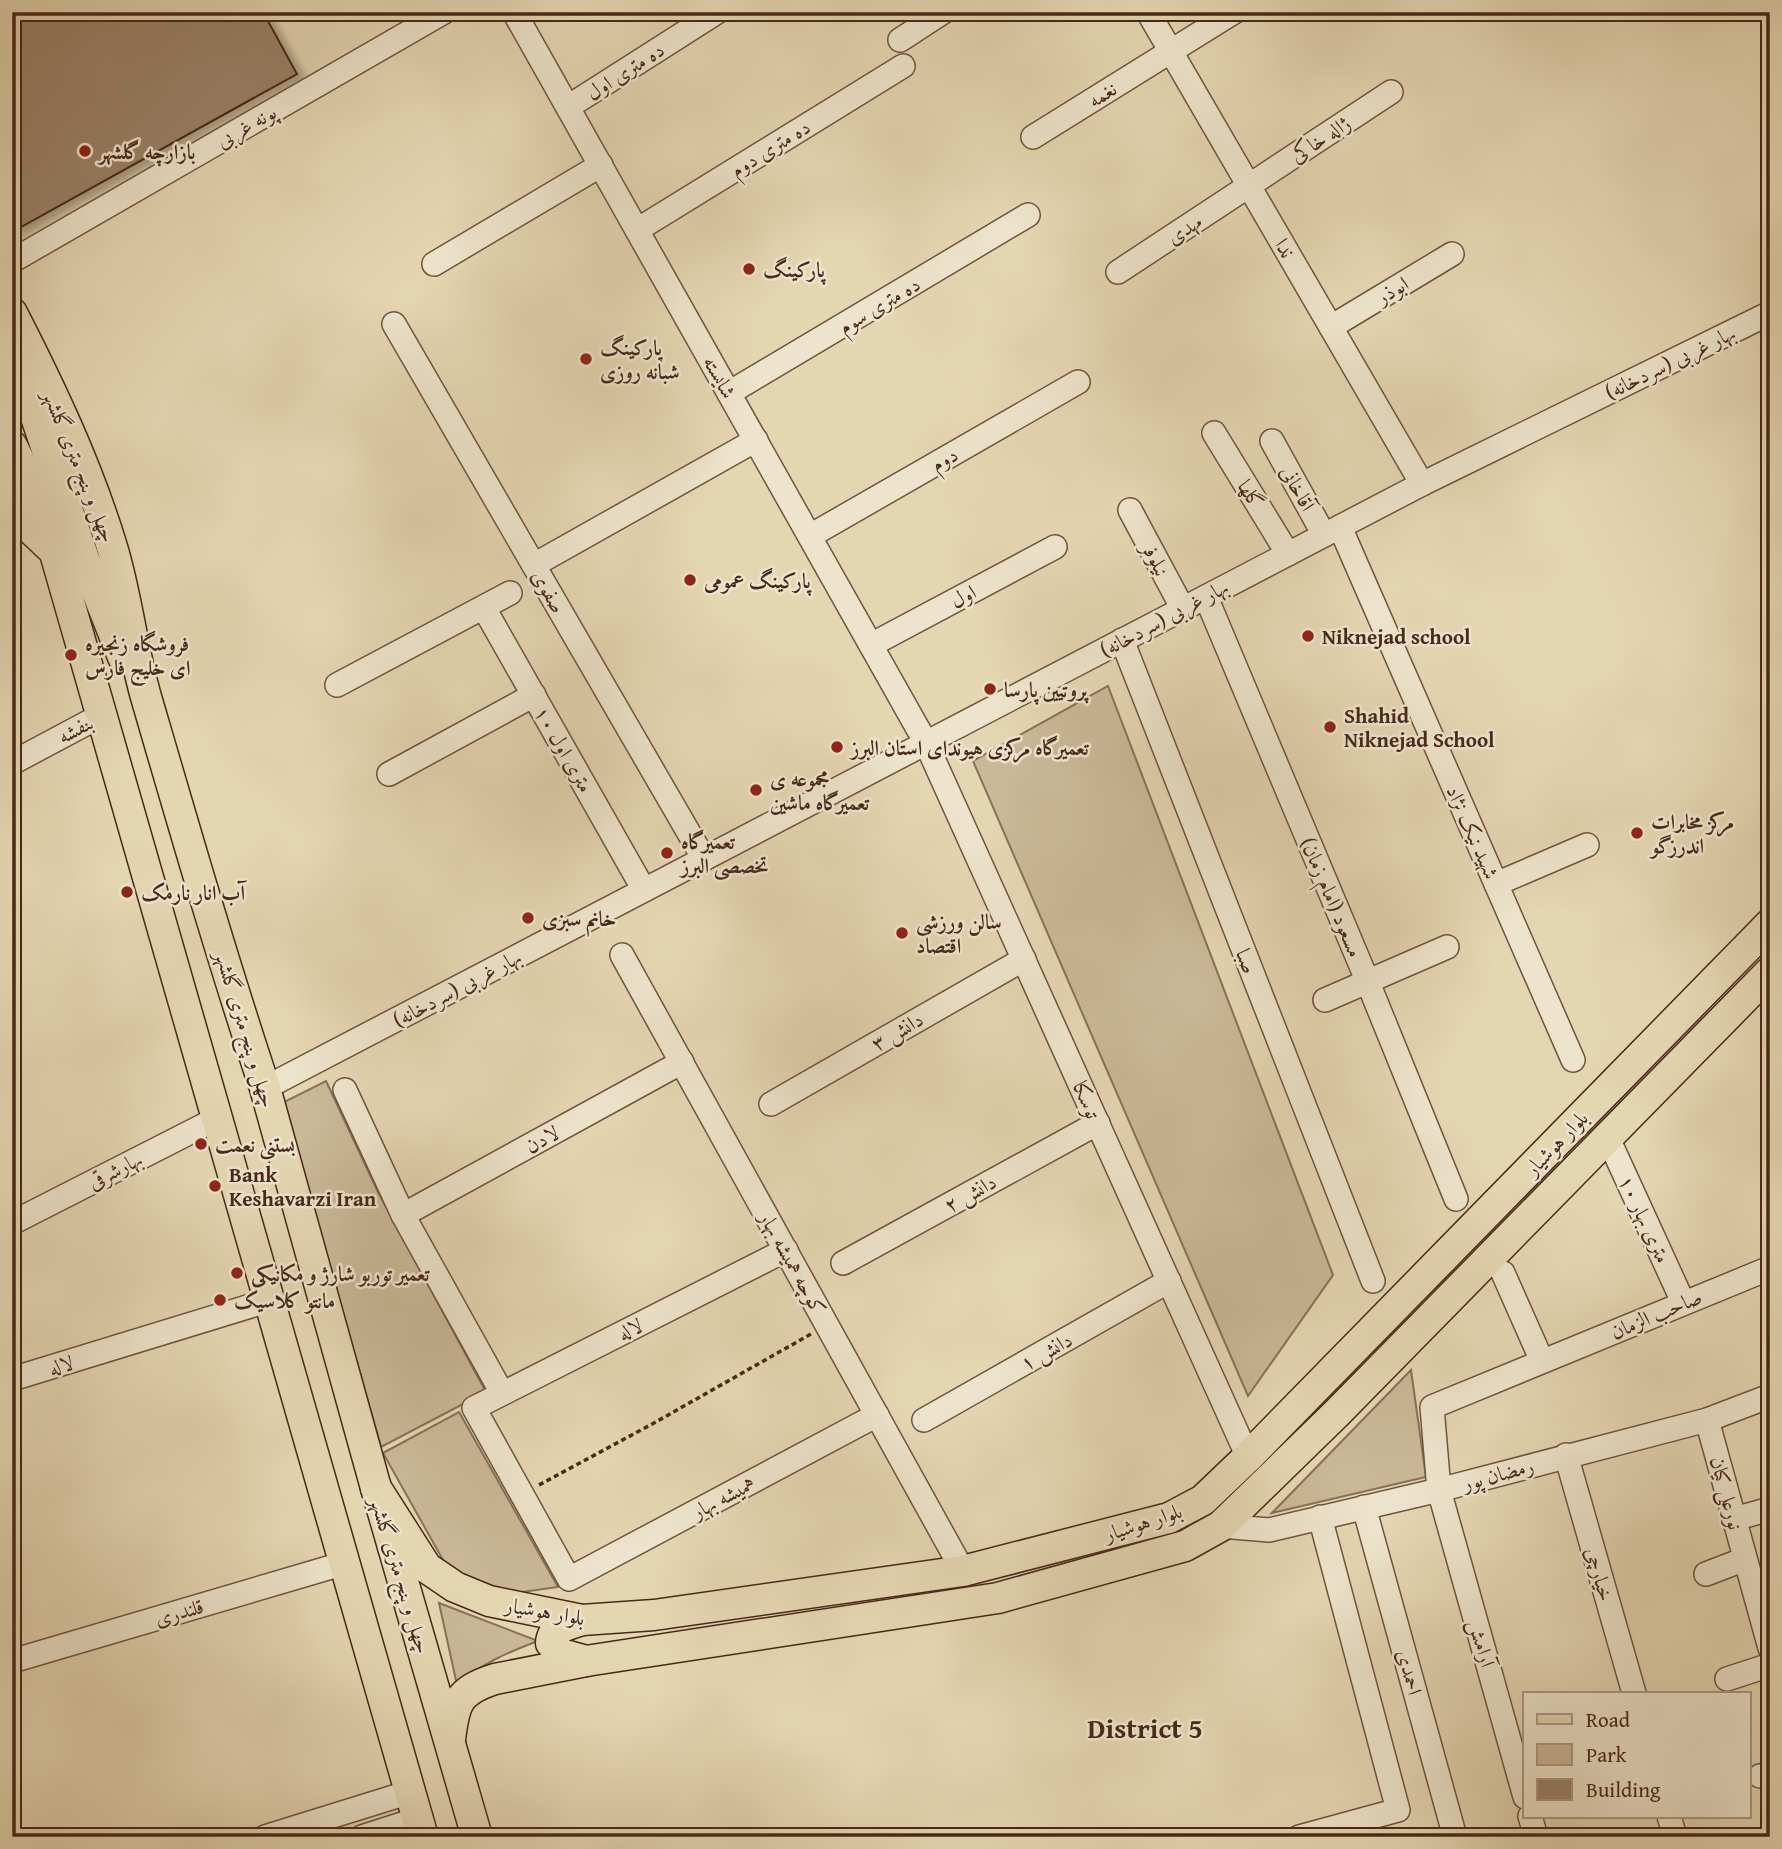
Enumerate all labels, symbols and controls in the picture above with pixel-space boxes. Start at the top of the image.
street label: ده متری اول [580,34,670,108]
street label: نغمه [1081,73,1123,115]
street label: پونه غربی [210,96,283,156]
street label: ژاله خاکی [1283,108,1357,170]
street label: ده متری دوم [724,111,818,187]
place label: بازارچه گلشهر [97,136,196,167]
marker: بازارچه گلشهر [77,143,93,159]
street label: مهدی [1160,206,1208,252]
street label: ندا [1267,232,1303,264]
place label: پارکینگ [763,254,827,285]
marker: پارکینگ [741,261,757,277]
street label: ده متری سوم [832,268,927,344]
street label: ابوذر [1368,268,1414,313]
street label: بهار غربی (سردخانه) [1599,317,1741,407]
place label: پارکینگ شبانه روزی [600,332,680,387]
street label: شایسته [696,350,744,404]
marker: پارکینگ شبانه روزی [578,351,594,367]
street label: چهل و پنج متری گلشهر [31,383,125,549]
street label: دوم [924,439,965,482]
street label: آقاخانی [1273,459,1324,519]
street label: گلها [1230,473,1272,515]
street label: نیلوفر [1133,535,1178,582]
street label: صفوی [524,563,574,619]
place label: پارکینگ عمومی [703,565,813,596]
street label: بهار غربی (سردخانه) [1094,571,1234,665]
marker: پارکینگ عمومی [682,572,698,588]
street label: اول [944,576,982,616]
place label: Niknejad school [1322,621,1471,652]
place label: فروشگاه زنجیره ای خلیج فارس [85,628,190,687]
marker: Niknejad school [1300,628,1316,644]
marker: فروشگاه زنجیره ای خلیج فارس [63,647,79,663]
place label: پروتیین پارسا [1004,674,1089,705]
marker: پروتیین پارسا [982,681,998,697]
street label: ۱۰ متری اول [527,700,601,798]
place label: Shahid Niknejad School [1344,700,1495,755]
street label: بنفشه [52,707,98,751]
marker: Shahid Niknejad School [1322,719,1338,735]
place label: تعمیرگاه مرکزی هیوندای استان البرز [849,732,1090,763]
marker: تعمیرگاه مرکزی هیوندای استان البرز [829,739,845,755]
place label: مجموعه ی تعمیرگاه ماشین [770,763,870,818]
street label: شهید نیک نژاد [1439,780,1507,884]
marker: مجموعه ی تعمیرگاه ماشین [748,782,764,798]
place label: مرکز مخابرات اندرزگو [1649,806,1734,861]
marker: مرکز مخابرات اندرزگو [1629,825,1645,841]
place label: تعمیرگاه تخصصی البرز [679,826,769,881]
street label: مسعود (امام زمان) [1290,832,1371,963]
marker: تعمیرگاه تخصصی البرز [659,845,675,861]
place label: آب انار نارمک [141,877,248,908]
marker: آب انار نارمک [119,884,135,900]
place label: خانم سبزی [542,903,616,937]
place label: سالن ورزشی اقتصاد [916,906,1002,961]
marker: خانم سبزی [520,910,536,926]
marker: سالن ورزشی اقتصاد [894,925,910,941]
street label: بهار غربی (سردخانه) [387,941,527,1035]
street label: صبا [1228,944,1266,978]
street label: چهل و پنج متری گلشهر [203,945,285,1112]
street label: دانش ۳ [865,1004,929,1058]
street label: توسکا [1065,1076,1109,1125]
street label: بلوار هوشیار [1515,1103,1595,1184]
street label: لادن [519,1117,565,1161]
place label: بستنی نعمت [215,1129,295,1160]
marker: بستنی نعمت [193,1136,209,1152]
street label: بهارشرقی [82,1143,148,1197]
place label: Bank Keshavarzi Iran [229,1159,377,1214]
street label: دانش ۲ [938,1166,1002,1220]
street label: ۱۰ متری بهار [1611,1170,1679,1268]
marker: Bank Keshavarzi Iran [207,1178,223,1194]
street label: کوچه همیشه بهار [751,1204,834,1321]
place label: تعمیر توربو شارژ ‌و مکانیکی [251,1258,431,1289]
marker: تعمیر توربو شارژ ‌و مکانیکی [229,1265,245,1281]
street label: صاحب الزمان [1605,1281,1707,1347]
place label: مانتو کلاسیک [234,1285,335,1316]
marker: مانتو کلاسیک [212,1292,228,1308]
street label: لاله [612,1310,648,1348]
street label: دانش ۱ [1014,1324,1078,1378]
street label: لاله [45,1347,77,1383]
street label: رمضان پور [1457,1450,1537,1499]
street label: نورعلی کیان [1701,1453,1752,1534]
street label: همیشه بهار [684,1467,760,1528]
street label: چهل و پنج متری گلشهر [358,1491,440,1658]
street label: بلوار هوشیار [1098,1495,1186,1550]
street label: خیارچی [1578,1543,1622,1605]
street label: بلوار هوشیار [501,1588,587,1633]
street label: قلندری [151,1590,207,1634]
street label: آرامش [1460,1615,1504,1673]
street label: احمدی [1389,1646,1431,1698]
legend [1523,1692,1750,1818]
text: Road [1586,1704,1631,1735]
district label: District 5 [1087,1707,1203,1748]
text: Park [1586,1739,1627,1770]
text: Building [1586,1774,1661,1805]

